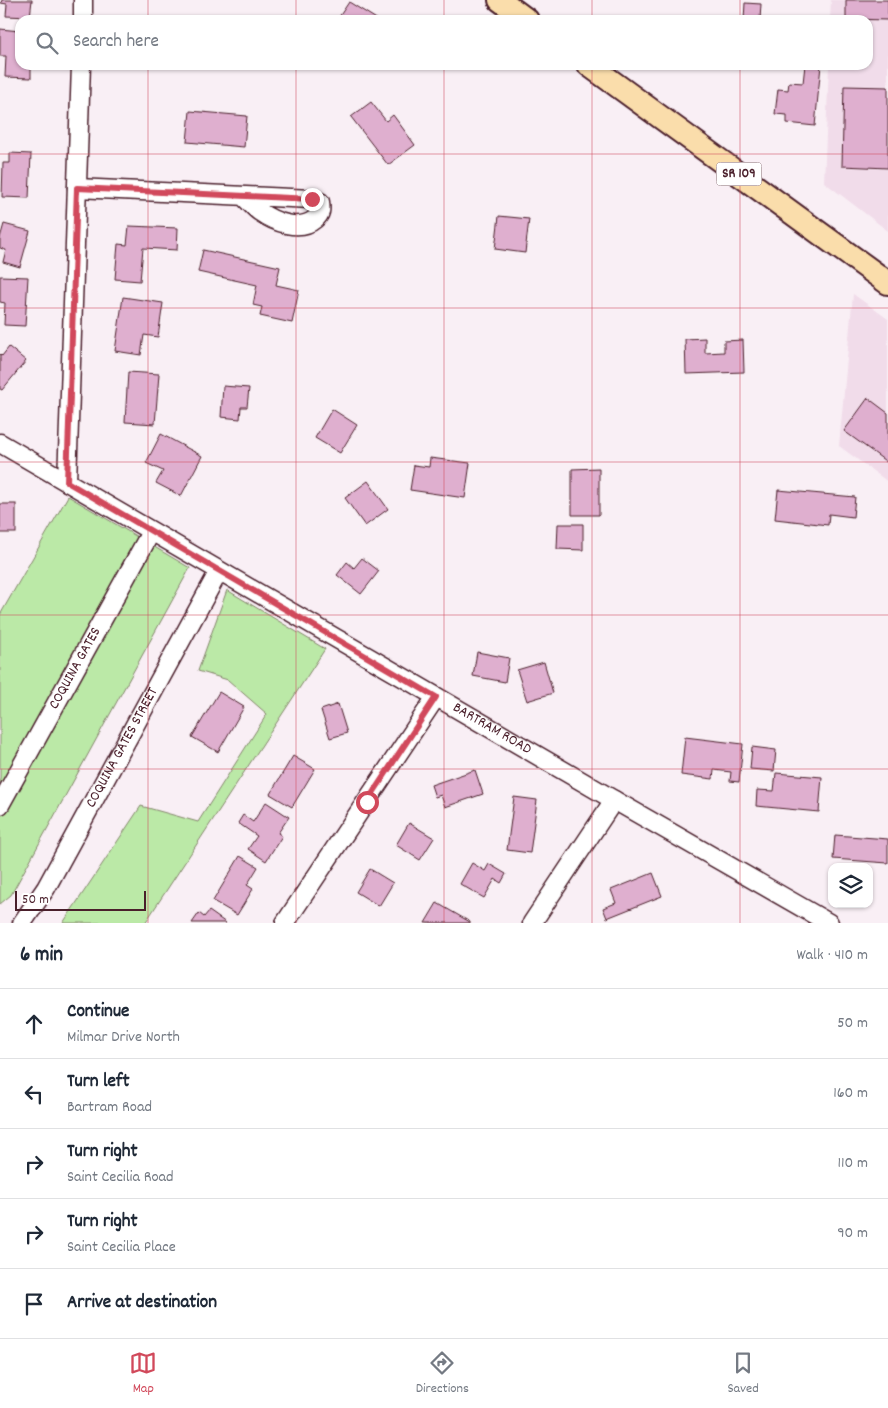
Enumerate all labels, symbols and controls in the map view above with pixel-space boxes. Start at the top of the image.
search box [15,15,873,70]
icon: search [33,29,61,57]
text: Search here [73,29,159,56]
road number: SR 109 [716,162,762,185]
route end [301,188,324,211]
street label: COQUINA GATES [44,623,107,714]
street label: COQUINA GATES STREET [81,684,164,812]
street label: BARTRAM ROAD [448,697,536,761]
route start [356,791,379,814]
map controls [828,863,873,908]
button: layers [828,863,873,908]
scale bar [15,888,146,911]
text: 50 m [22,890,49,910]
text: 6 min [20,941,63,971]
text: Walk · 410 m [796,944,868,967]
text: Continue [67,999,129,1026]
icon: ahead [20,1010,48,1038]
text: 50 m [837,1012,868,1035]
text: Milmar Drive North [67,1026,180,1049]
text: Turn left [67,1069,130,1096]
icon: left [20,1080,48,1108]
text: 160 m [833,1082,868,1105]
text: Bartram Road [67,1096,152,1119]
text: Turn right [67,1139,138,1166]
icon: right [20,1150,48,1178]
text: 110 m [838,1152,868,1175]
text: Saint Cecilia Road [67,1166,174,1189]
text: Turn right [67,1209,138,1236]
icon: right [20,1220,48,1248]
text: 90 m [837,1222,868,1245]
text: Saint Cecilia Place [67,1236,176,1259]
icon: arrive [20,1290,48,1318]
text: Arrive at destination [67,1290,217,1317]
tab: Map [129,1349,157,1399]
tab: Directions [416,1349,469,1399]
tab: Saved [727,1349,759,1399]

